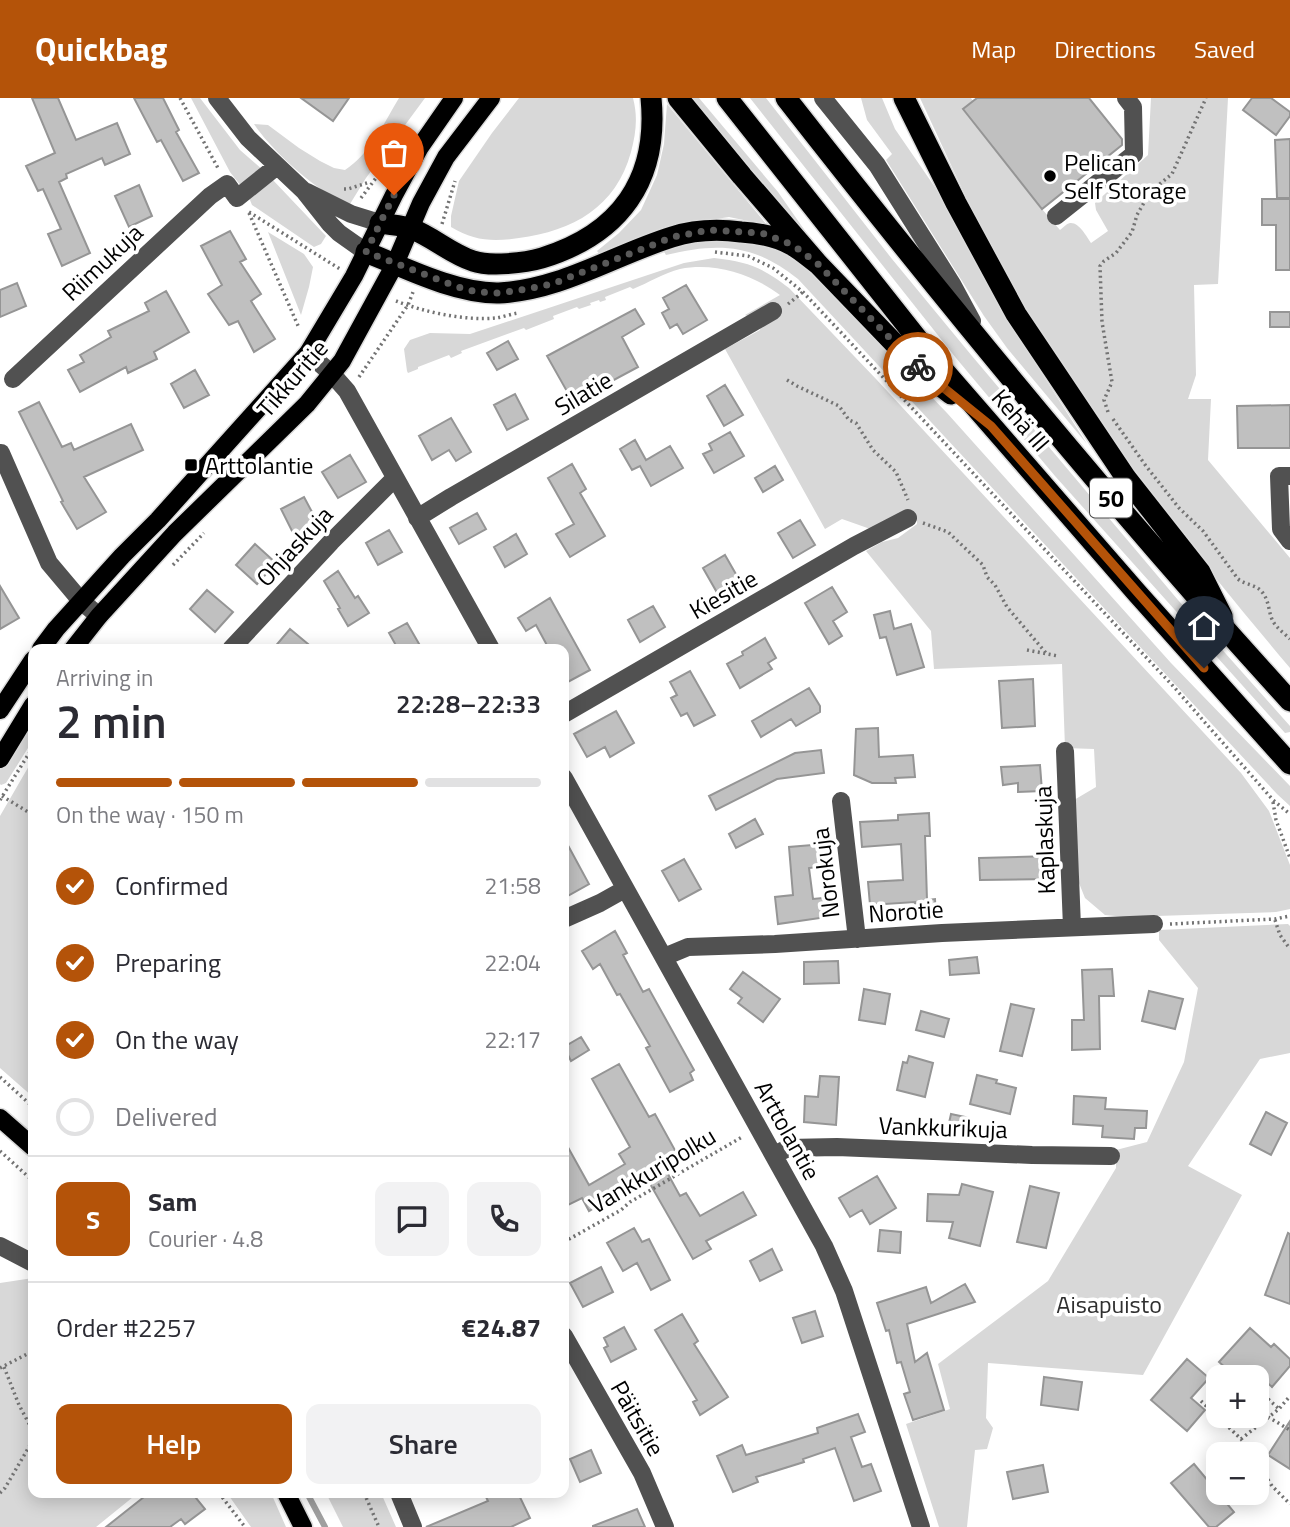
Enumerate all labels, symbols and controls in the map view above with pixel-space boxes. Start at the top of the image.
text: Quickbag [35,24,167,74]
text: Map [971,31,1016,67]
text: Directions [1054,31,1156,67]
text: Saved [1194,31,1255,67]
pin [364,123,424,195]
icon: bag [375,134,413,172]
place label: Pelican Self Storage [1064,144,1187,208]
marker: Pelican Self Storage [1042,168,1058,184]
street label: Riimukuja [53,215,151,309]
street label: Tikkuritie [248,331,336,425]
courier [883,332,953,402]
icon: bike [899,348,937,386]
street label: Silatie [547,362,619,424]
street label: Kehä III [983,381,1059,459]
place label: Arttolantie [205,447,313,483]
marker: Arttolantie [183,457,199,473]
road number: 50 [1090,478,1132,518]
street label: Ohjaskuja [247,498,341,594]
street label: Kiesitie [682,560,764,628]
pin [1174,596,1234,668]
icon: home [1185,607,1223,645]
text: Arriving in [56,660,153,695]
text: 22:28–22:33 [396,684,541,723]
text: 2 min [56,686,167,756]
street label: Kaplaskuja [1024,785,1064,895]
text: On the way · 150 m [56,797,244,832]
street label: Norokuja [802,826,848,920]
text: Confirmed [115,866,229,905]
icon: check [56,867,94,905]
text: 21:58 [484,868,541,903]
street label: Norotie [867,890,945,932]
text: Preparing [115,943,221,982]
icon: check [56,944,94,982]
text: 22:04 [484,945,541,980]
text: On the way [115,1020,239,1059]
icon: check [56,1021,94,1059]
text: 22:17 [484,1022,541,1057]
street label: Arttolantie [746,1074,830,1186]
text: Delivered [115,1097,218,1136]
street label: Vankkurikuja [878,1107,1008,1147]
street label: Vankkuripolku [582,1118,722,1222]
text: Sam [148,1182,197,1221]
button: chat [375,1182,449,1256]
button: phone [467,1182,541,1256]
text: S [86,1200,100,1239]
text: Courier · 4.8 [148,1221,263,1256]
park label: Aisapuisto [1056,1286,1162,1322]
text: Order #2257 [56,1308,196,1347]
text: €24.87 [462,1308,541,1347]
map controls [1206,1365,1269,1505]
button: + [1206,1365,1269,1428]
street label: Päitsitie [602,1373,674,1463]
button: Help [56,1404,292,1484]
button: Share [306,1404,541,1484]
button: − [1206,1442,1269,1505]

